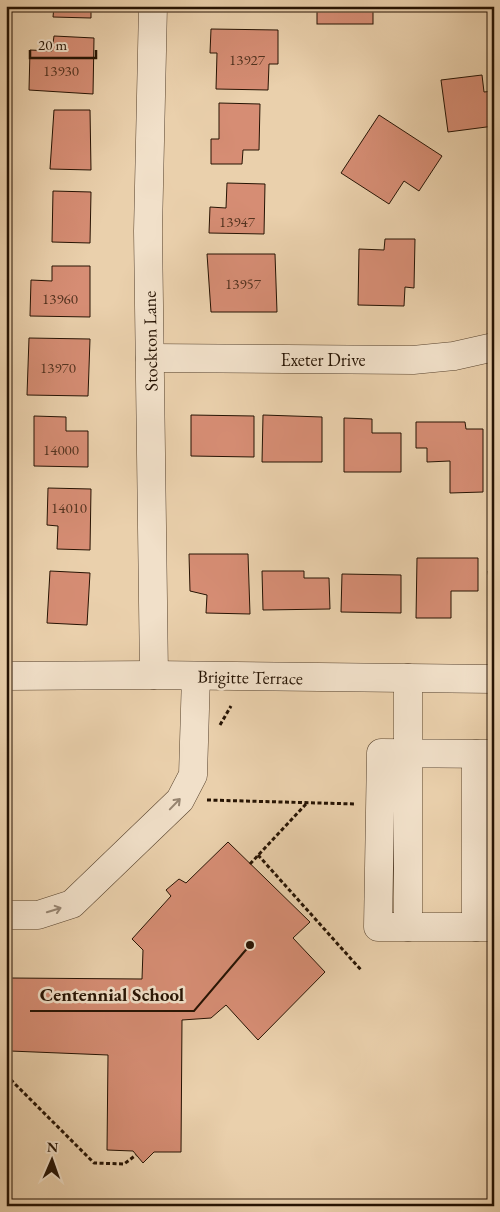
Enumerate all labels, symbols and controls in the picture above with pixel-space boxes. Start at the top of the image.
scale bar [30,28,96,60]
text: 20 m [38,35,67,54]
house number: 13927 [229,50,266,69]
house number: 13930 [43,61,79,80]
house number: 13947 [219,212,256,231]
house number: 13957 [225,274,262,293]
house number: 13960 [42,289,78,308]
street label: Stockton Lane [138,291,162,391]
street label: Exeter Drive [280,348,366,371]
house number: 13970 [40,358,76,377]
house number: 14000 [43,440,79,459]
house number: 14010 [51,498,87,517]
street label: Brigitte Terrace [197,665,303,689]
one-way arrow [169,798,181,810]
one-way arrow [46,904,62,914]
callout: Centennial School [30,977,194,1011]
text: Centennial School [40,982,185,1007]
north arrow [28,1134,78,1184]
text: N [46,1138,59,1156]

